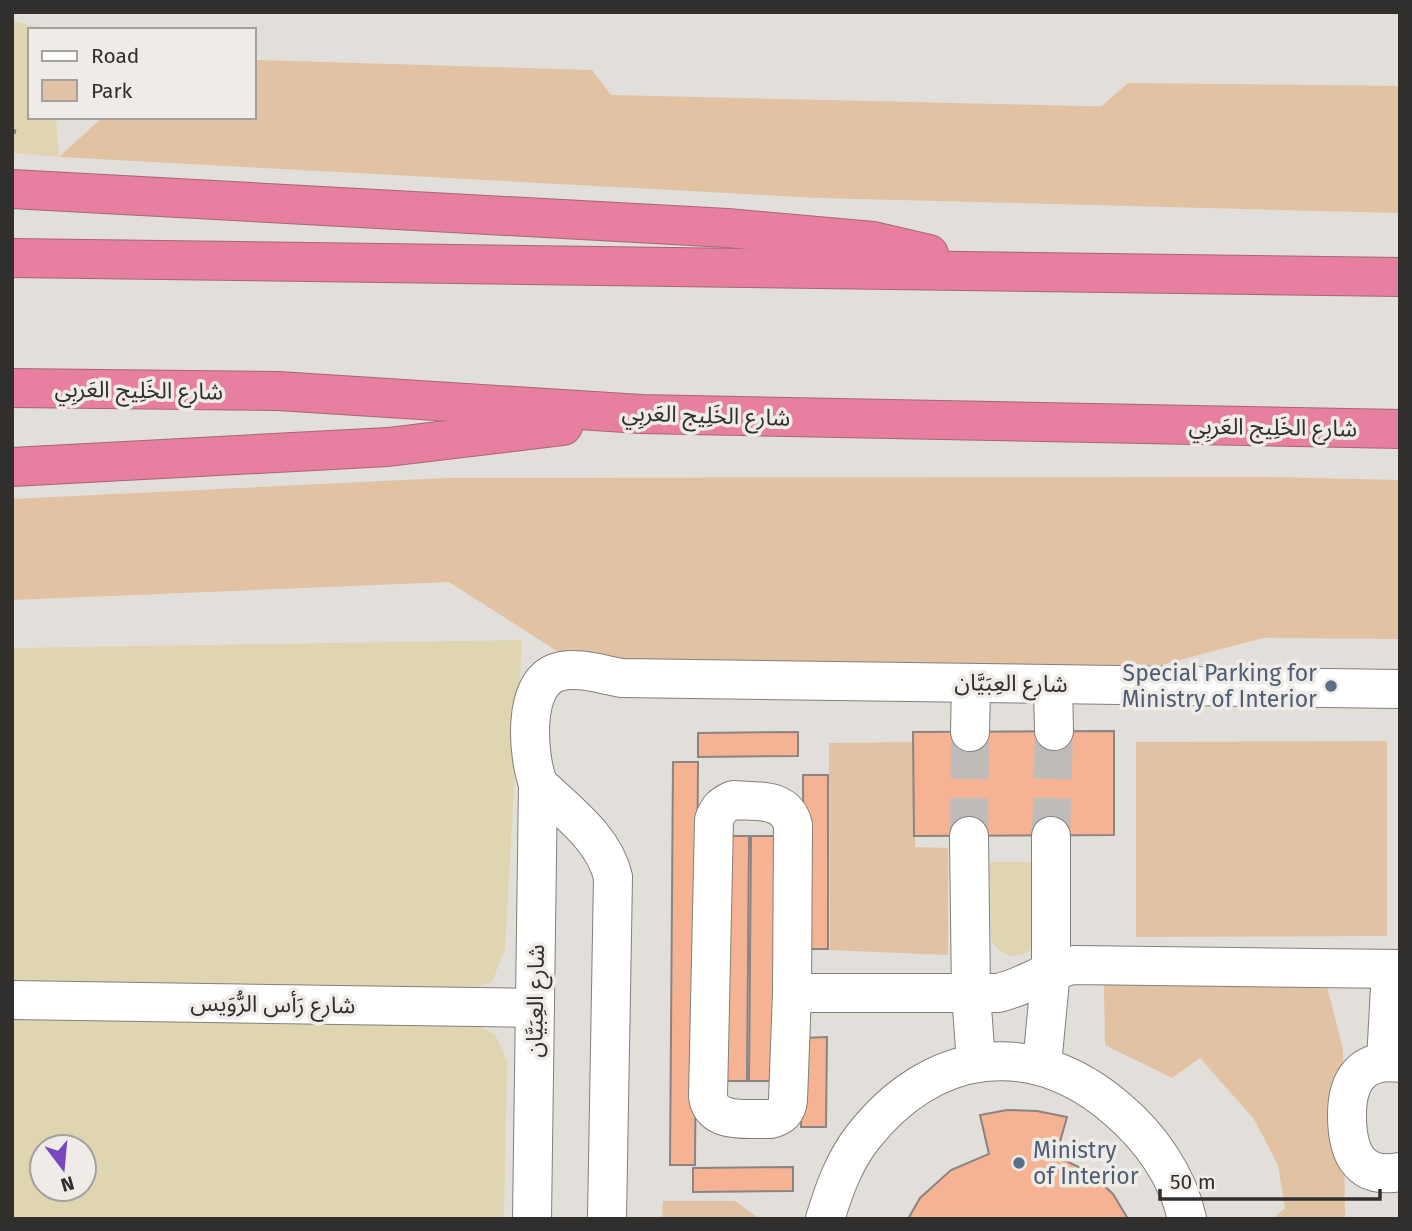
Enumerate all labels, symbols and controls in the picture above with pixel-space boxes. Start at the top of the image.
legend [28,28,256,119]
text: Road [91,43,139,69]
text: Park [91,78,133,104]
street label: شارع الخَلِيج العَربِي [54,375,223,409]
street label: شارع الخَلِيج العَربِي [621,398,791,435]
street label: شارع الخَلِيج العَربِي [1188,412,1357,446]
place label: Special Parking for Ministry of Interior [1122,659,1317,713]
street label: شارع العِبَيَّان [954,668,1068,701]
marker: Special Parking for Ministry of Interior [1323,678,1339,694]
street label: شارع العِبَيَّان [520,944,553,1058]
street label: شارع رَأس الرُّوَيس [190,989,356,1022]
north arrow [28,1133,98,1203]
place label: Ministry of Interior [1033,1136,1139,1190]
marker: Ministry of Interior [1011,1155,1027,1171]
scale bar [1160,1158,1380,1202]
text: 50 m [1170,1169,1216,1195]
text: N [58,1171,77,1197]

